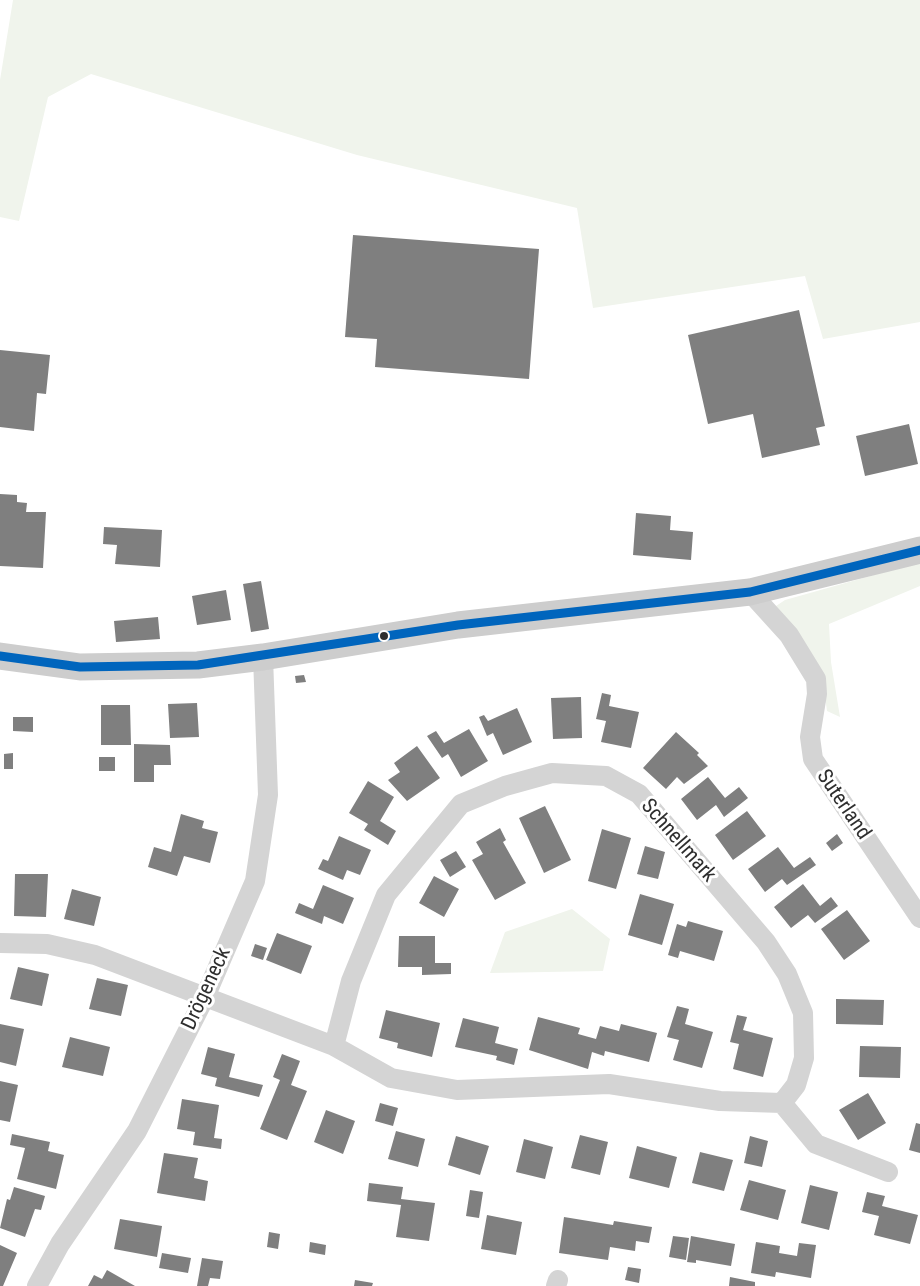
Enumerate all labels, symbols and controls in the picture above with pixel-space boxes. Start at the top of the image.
unlabelled marker [378,630,390,642]
street label: Suterland [810,765,876,845]
street label: Schnellmark [635,794,721,888]
street label: Drögeneck [177,944,237,1034]

